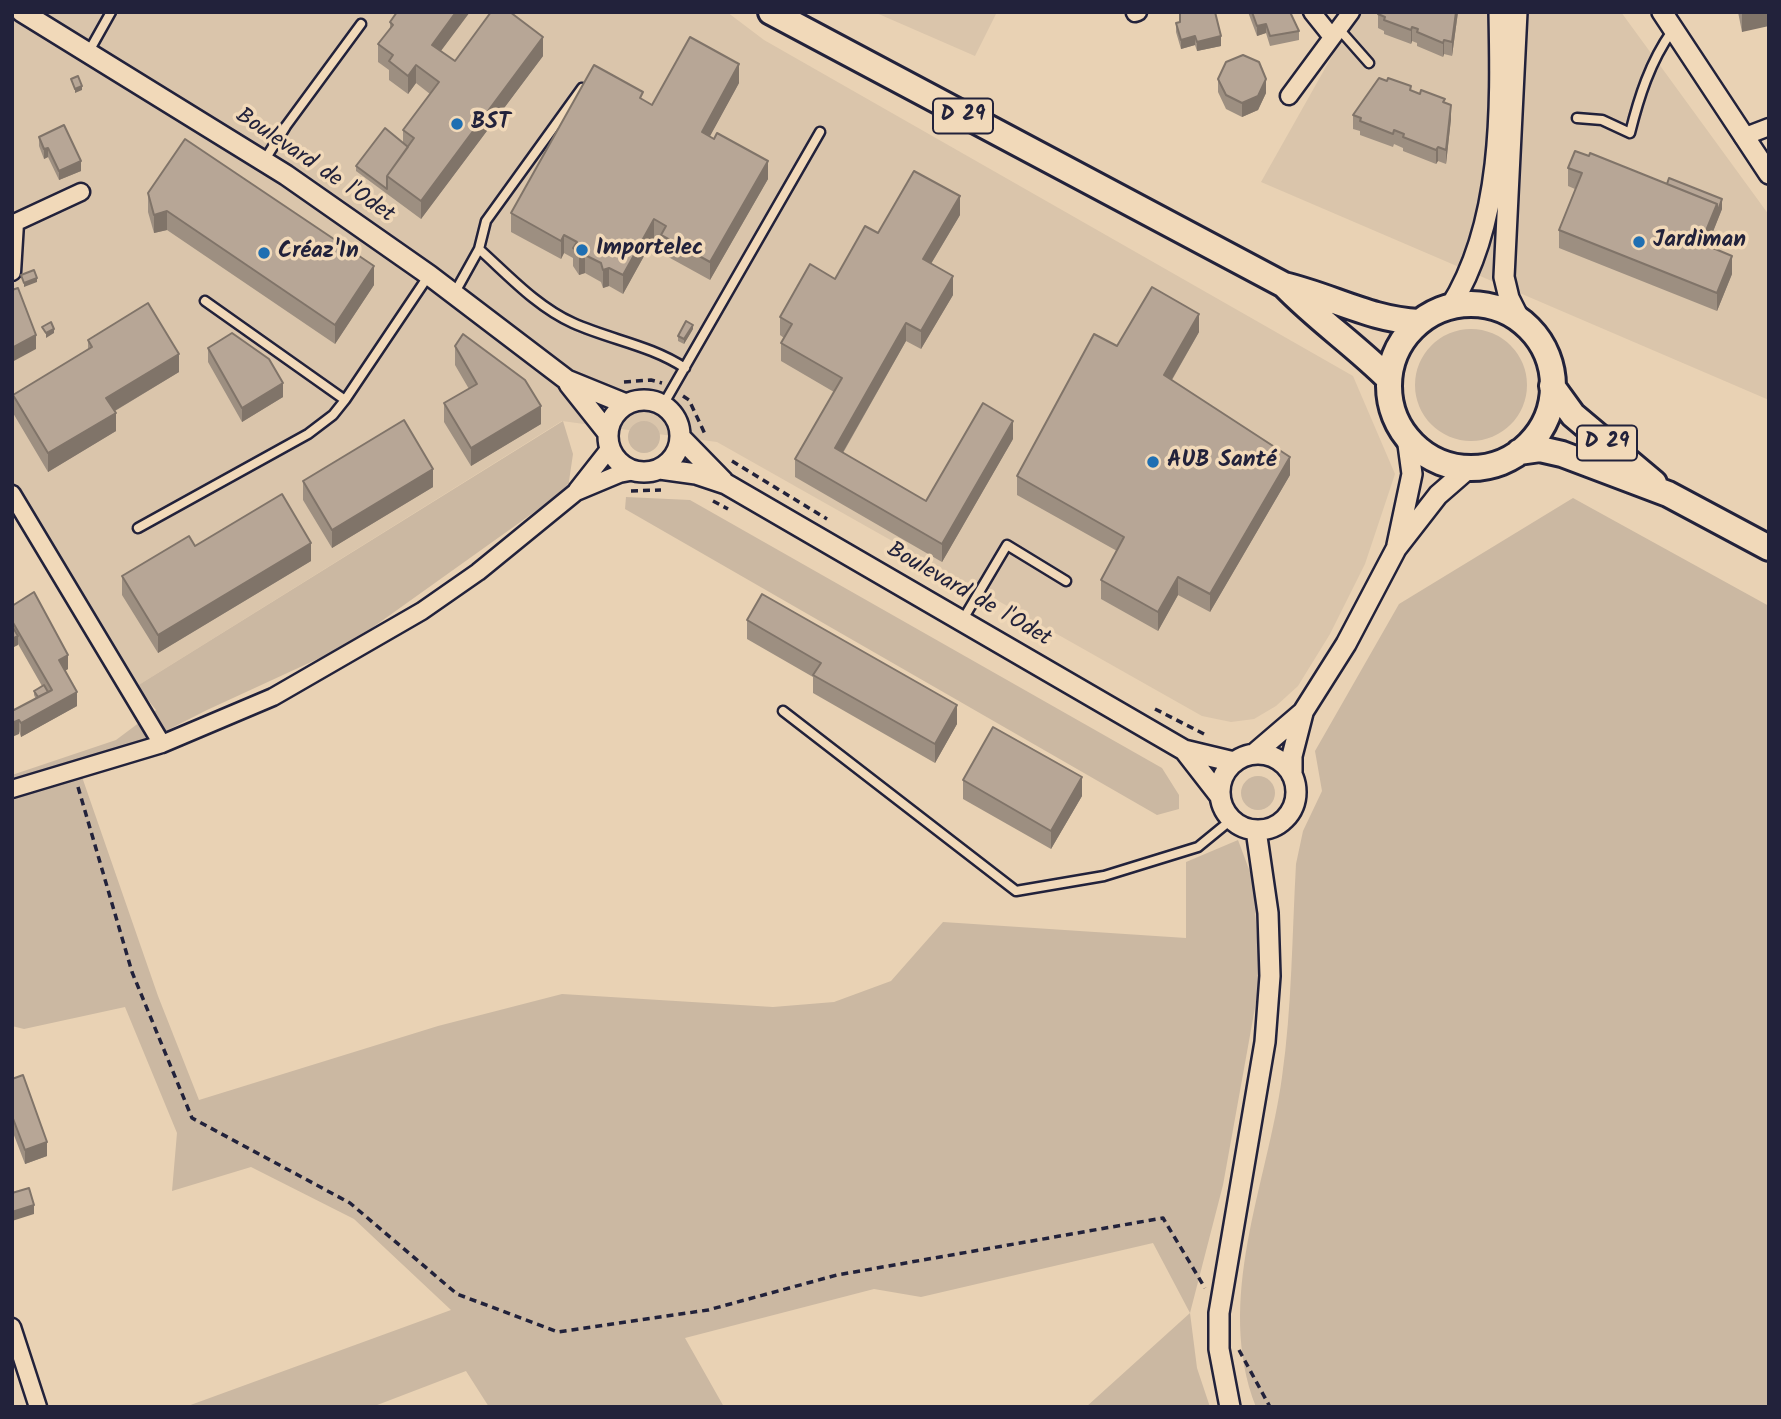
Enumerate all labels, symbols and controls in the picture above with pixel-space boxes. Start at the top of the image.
road number: D 29 [933,99,993,134]
street label: Boulevard de l'Odet [229,104,399,230]
place label: BST [471,110,511,138]
marker: BST [449,116,465,132]
place label: Jardiman [1653,228,1746,256]
marker: Jardiman [1631,234,1647,250]
place label: Importelec [596,236,703,264]
place label: Créaz'In [278,239,359,267]
marker: Importelec [574,242,590,258]
marker: Créaz'In [256,245,272,261]
road number: D 29 [1577,426,1637,460]
place label: AUB Santé [1167,448,1276,476]
marker: AUB Santé [1145,454,1161,470]
street label: Boulevard de l'Odet [881,538,1055,654]

